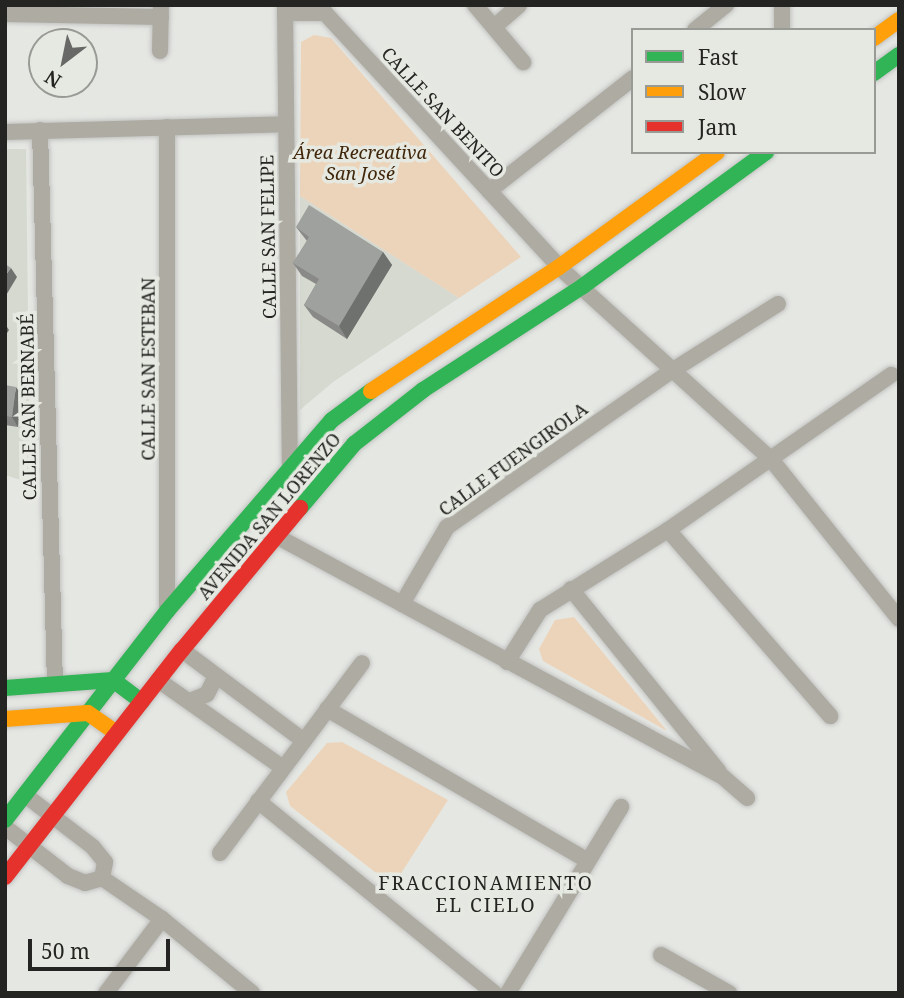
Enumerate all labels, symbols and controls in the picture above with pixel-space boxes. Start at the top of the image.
north arrow [28,28,98,98]
legend [631,28,876,154]
street label: CALLE SAN BENITO [377,42,509,182]
text: Fast [698,43,738,71]
text: N [40,64,66,94]
text: Slow [698,78,746,106]
text: Jam [698,113,737,141]
park label: Área Recreativa San José [293,142,427,184]
street label: CALLE SAN FELIPE [256,155,280,319]
street label: CALLE SAN ESTEBAN [137,277,159,461]
street label: CALLE SAN BERNABÉ [16,313,40,501]
street label: CALLE FUENGIROLA [434,398,592,520]
street label: AVENIDA SAN LORENZO [193,428,345,604]
district label: FRACCIONAMIENTO EL CIELO [380,873,592,917]
scale bar [32,925,173,969]
text: 50 m [41,937,90,965]

